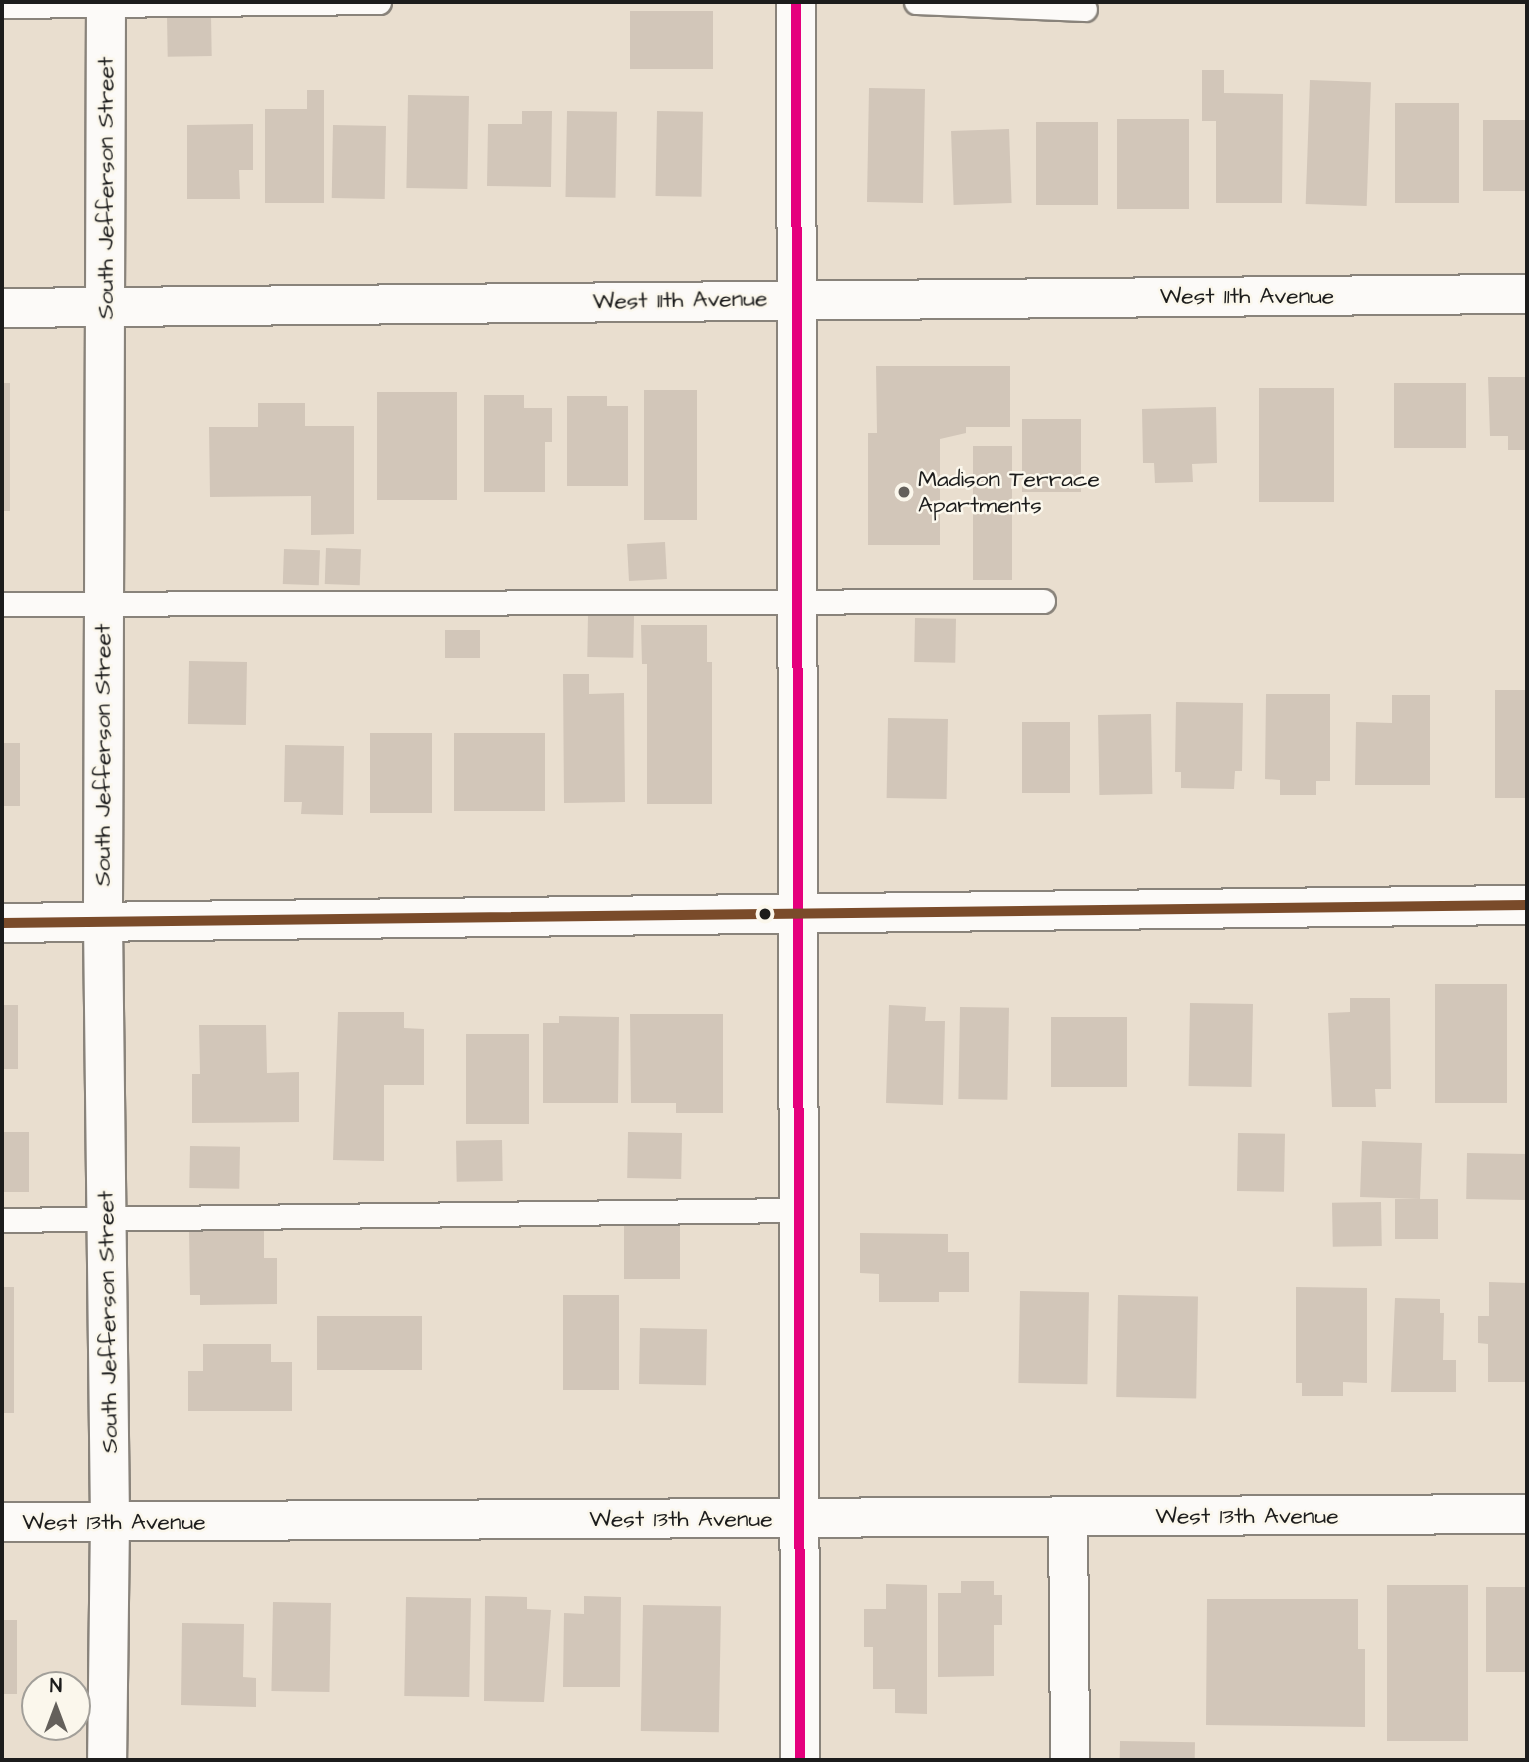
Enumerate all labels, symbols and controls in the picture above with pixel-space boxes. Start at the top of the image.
street label: South Jefferson Street [92,57,120,319]
street label: West 11th Avenue [1160,282,1334,310]
street label: West 11th Avenue [592,285,768,315]
place label: Madison Terrace Apartments [918,465,1100,519]
marker: Madison Terrace Apartments [896,484,912,500]
street label: South Jefferson Street [89,624,117,886]
unlabelled marker [758,907,772,921]
street label: South Jefferson Street [92,1191,124,1453]
street label: West 13th Avenue [1155,1502,1339,1530]
street label: West 13th Avenue [589,1505,773,1533]
street label: West 13th Avenue [22,1508,206,1536]
north arrow [21,1671,91,1741]
text: N [50,1673,62,1700]

